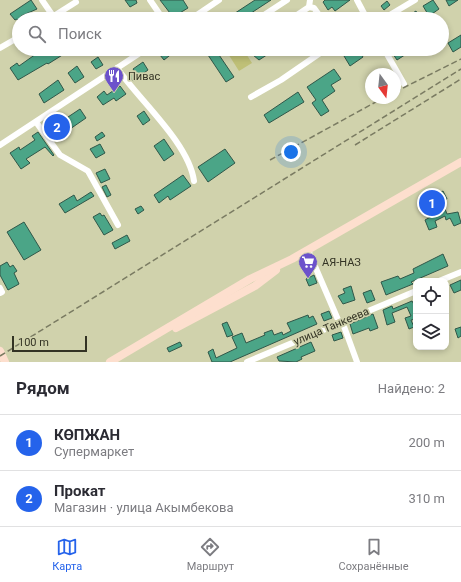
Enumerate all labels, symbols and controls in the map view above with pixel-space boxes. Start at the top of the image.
search box [12,12,449,56]
icon: search [26,23,48,45]
text: Поиск [58,25,102,43]
restaurant icon: Пивас [103,65,125,93]
north arrow [365,68,401,104]
place label: Пивас [128,70,160,83]
pin: 2 [44,112,70,142]
your location [281,142,301,162]
pin: 1 [419,188,445,218]
supermarket icon: АЯ-НАЗ [297,251,319,279]
place label: АЯ-НАЗ [322,256,361,269]
map controls [413,278,449,350]
button: locate [413,278,449,314]
street label: улица Танкеева [291,305,371,348]
button: layers [413,314,449,350]
scale bar [12,334,87,353]
text: 100 m [18,336,49,349]
text: Рядом [16,378,70,398]
text: Найдено: 2 [378,381,445,396]
text: КӨПЖАН [54,426,120,444]
text: 1 [25,435,33,450]
text: 200 m [408,435,445,450]
text: Супермаркет [54,444,134,459]
text: Прокат [54,482,106,500]
text: 2 [25,491,33,506]
text: 310 m [408,491,445,506]
text: Магазин · улица Акымбекова [54,500,233,515]
tab: Карта [52,536,82,573]
tab: Маршрут [187,536,234,573]
tab: Сохранённые [339,536,409,573]

